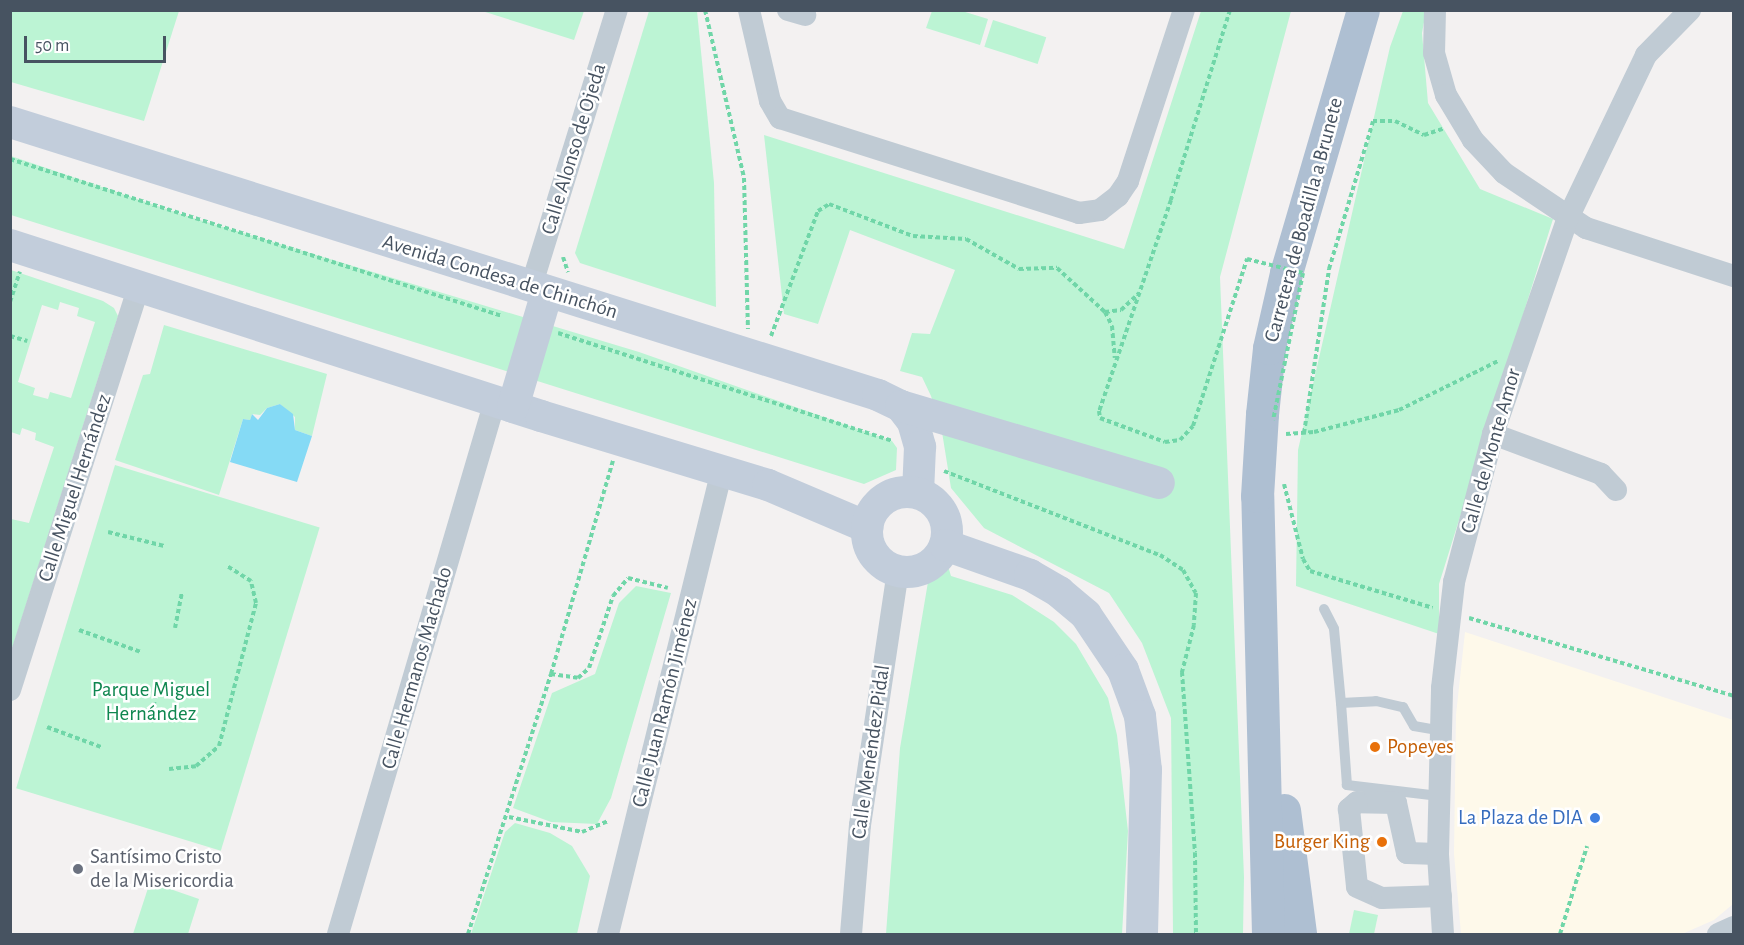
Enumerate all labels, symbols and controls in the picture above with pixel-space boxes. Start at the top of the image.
scale bar [27,24,170,62]
text: 50 m [35,37,69,55]
street label: Calle Alonso de Ojeda [536,60,612,238]
street label: Carretera de Boadilla a Brunete [1259,95,1349,345]
street label: Avenida Condesa de Chinchón [379,229,621,325]
street label: Calle de Monte Amor [1455,366,1527,536]
street label: Calle Miguel Hernández [33,391,117,585]
street label: Calle Hermanos Machado [376,564,458,772]
street label: Calle Juan Ramón Jiménez [627,596,703,810]
street label: Calle Menéndez Pidal [846,663,896,841]
park label: Parque Miguel Hernández [92,677,210,727]
place label: Popeyes [1387,734,1454,760]
marker: Popeyes [1368,740,1382,754]
place label: La Plaza de DIA [1458,805,1583,831]
marker: La Plaza de DIA [1588,811,1602,825]
place label: Burger King [1274,829,1370,855]
marker: Burger King [1375,835,1389,849]
place label: Santísimo Cristo de la Misericordia [90,844,234,894]
marker: Santísimo Cristo de la Misericordia [71,862,85,876]

